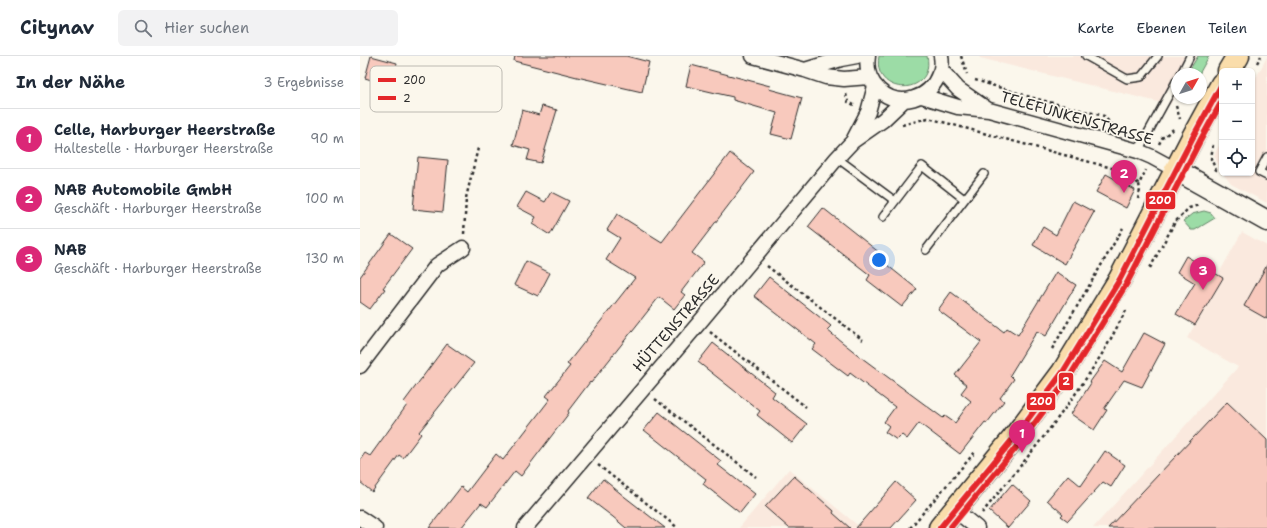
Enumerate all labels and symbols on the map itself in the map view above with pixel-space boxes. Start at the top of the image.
legend [370,66,502,112]
north arrow [1171,68,1207,104]
text: 200 [403,73,426,88]
street label: TELEFUNKENSTRASSE [998,87,1156,149]
text: 2 [403,91,411,106]
pin: 2 [1111,160,1137,193]
line badge: 200 [1145,191,1176,210]
text: 200 [1149,193,1172,208]
your location [869,250,889,270]
pin: 3 [1190,257,1216,290]
street label: HÜTTENSTRASSE [628,270,724,376]
line badge: 2 [1058,372,1074,391]
text: 2 [1062,374,1070,389]
line badge: 200 [1026,392,1056,411]
text: 200 [1030,394,1053,409]
pin: 1 [1009,420,1035,453]

